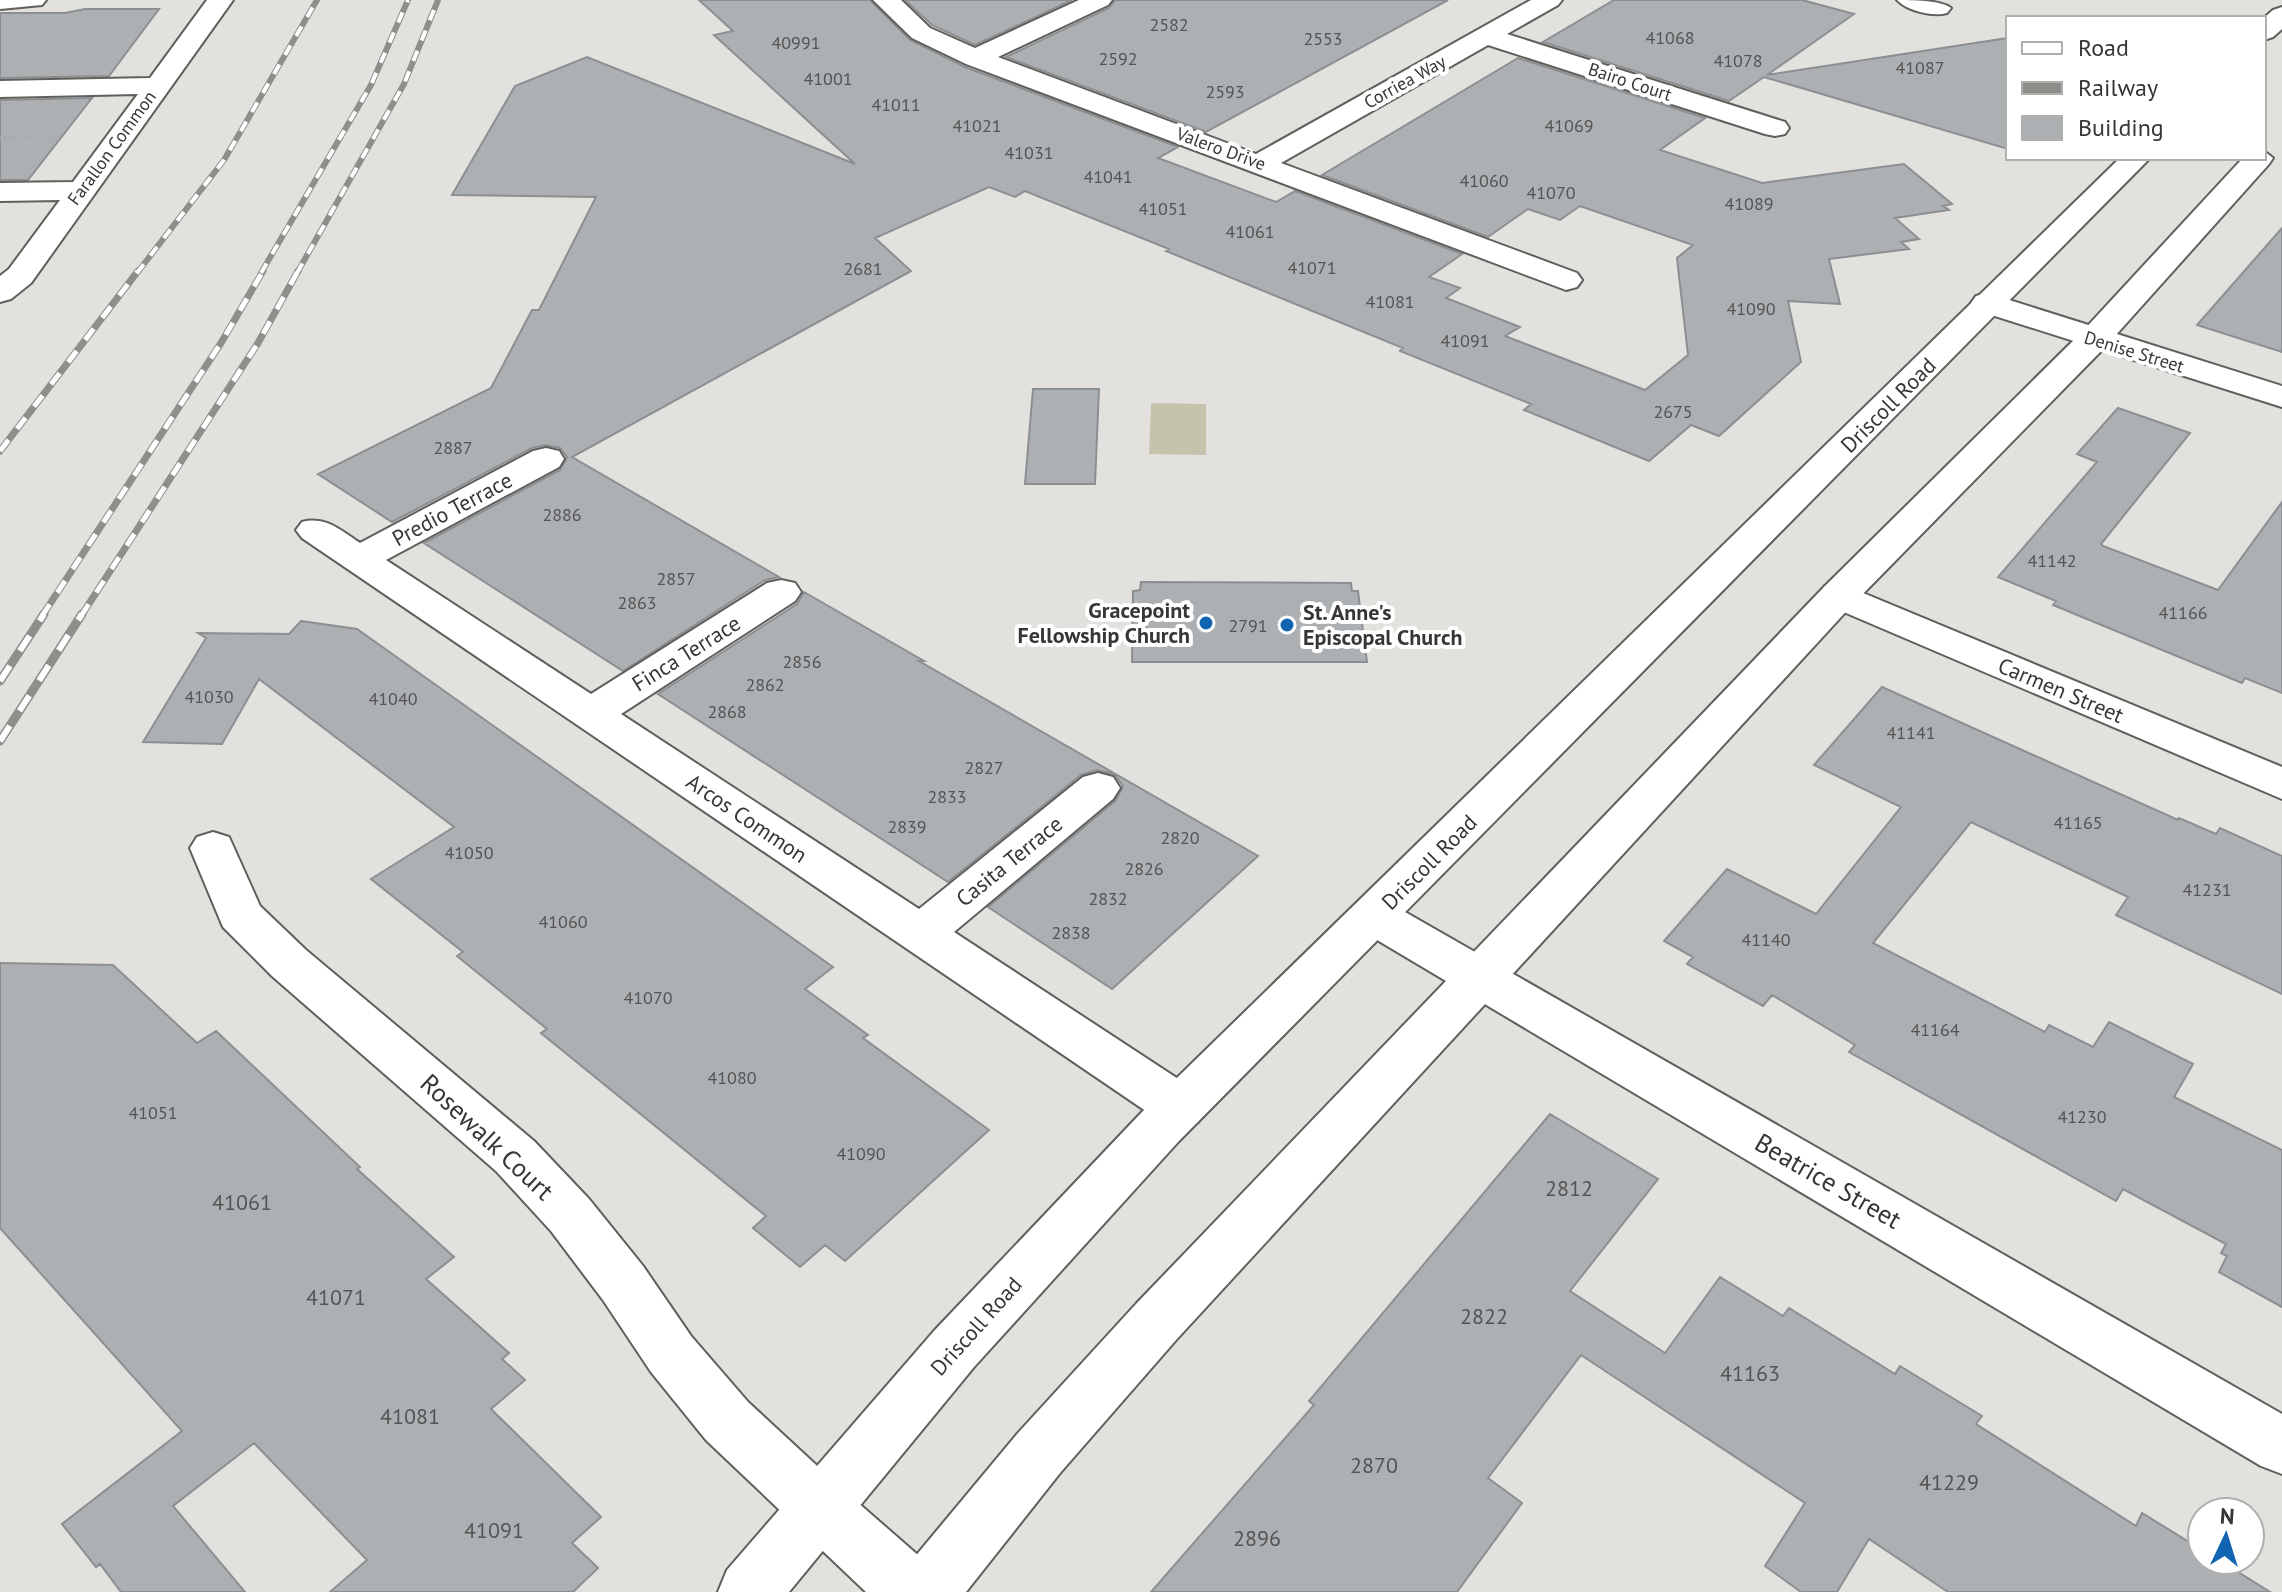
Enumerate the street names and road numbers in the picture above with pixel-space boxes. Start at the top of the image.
street label: Corriea Way [1360,49,1450,114]
street label: Bairo Court [1585,57,1675,106]
street label: Farallon Common [62,86,161,210]
street label: Valero Drive [1172,121,1269,175]
street label: Denise Street [2081,325,2187,378]
street label: Driscoll Road [1834,351,1942,459]
street label: Predio Terrace [387,466,517,552]
street label: Finca Terrace [627,609,745,697]
street label: Carmen Street [1994,651,2129,729]
street label: Arcos Common [681,767,813,869]
street label: Driscoll Road [1375,808,1483,916]
street label: Casita Terrace [950,810,1068,912]
street label: Rosewalk Court [414,1066,561,1207]
street label: Beatrice Street [1749,1125,1907,1236]
street label: Driscoll Road [924,1271,1028,1381]

